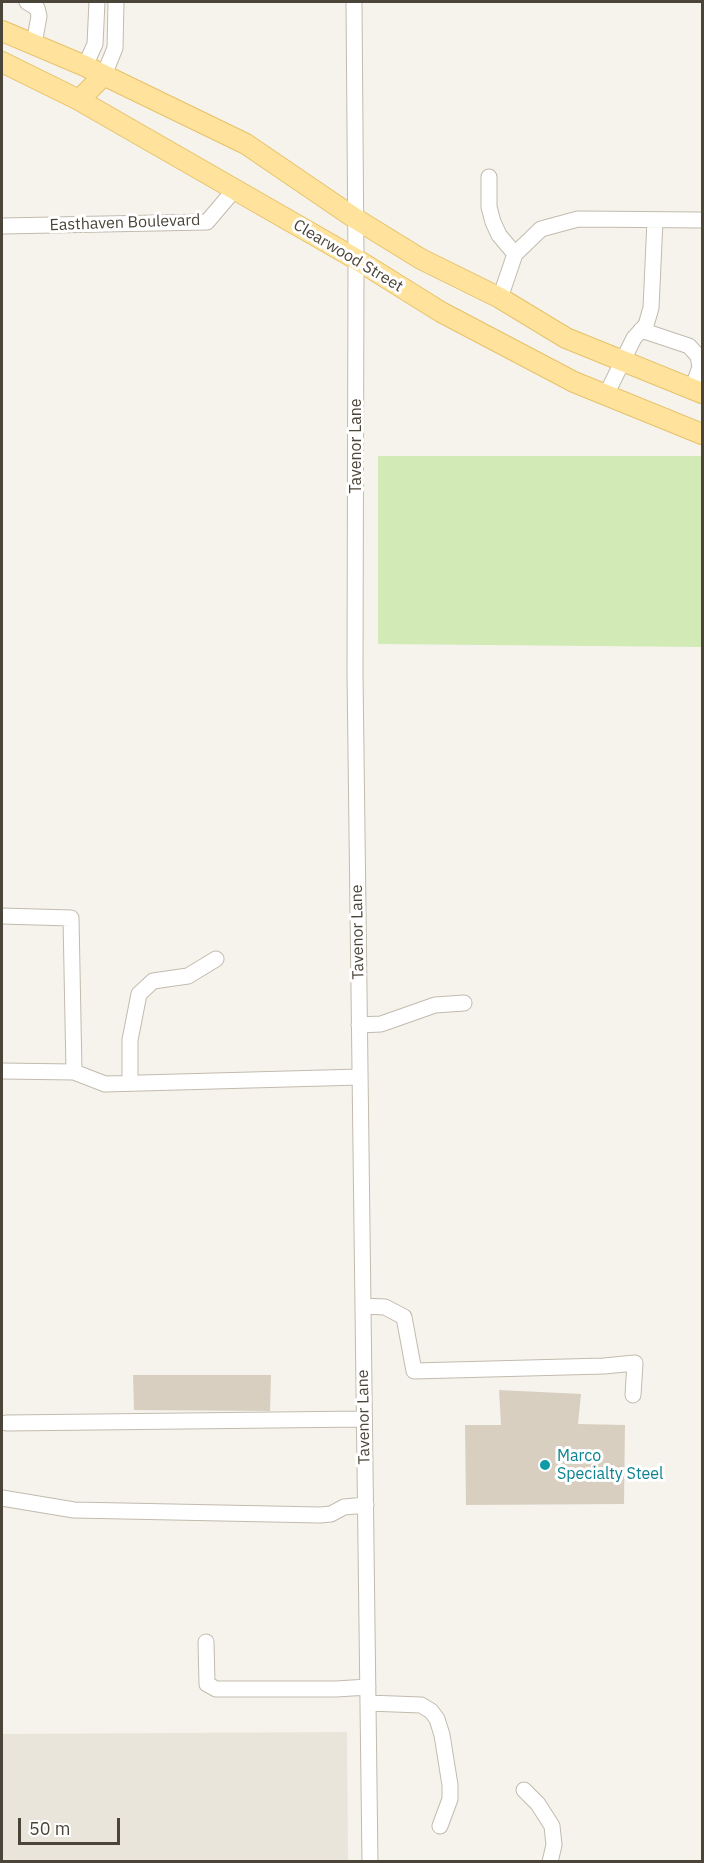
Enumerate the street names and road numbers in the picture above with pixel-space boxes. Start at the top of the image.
street label: Easthaven Boulevard [49,211,201,235]
street label: Clearwood Street [290,216,406,296]
street label: Tavenor Lane [346,398,366,494]
street label: Tavenor Lane [348,884,368,980]
street label: Tavenor Lane [354,1369,374,1465]

